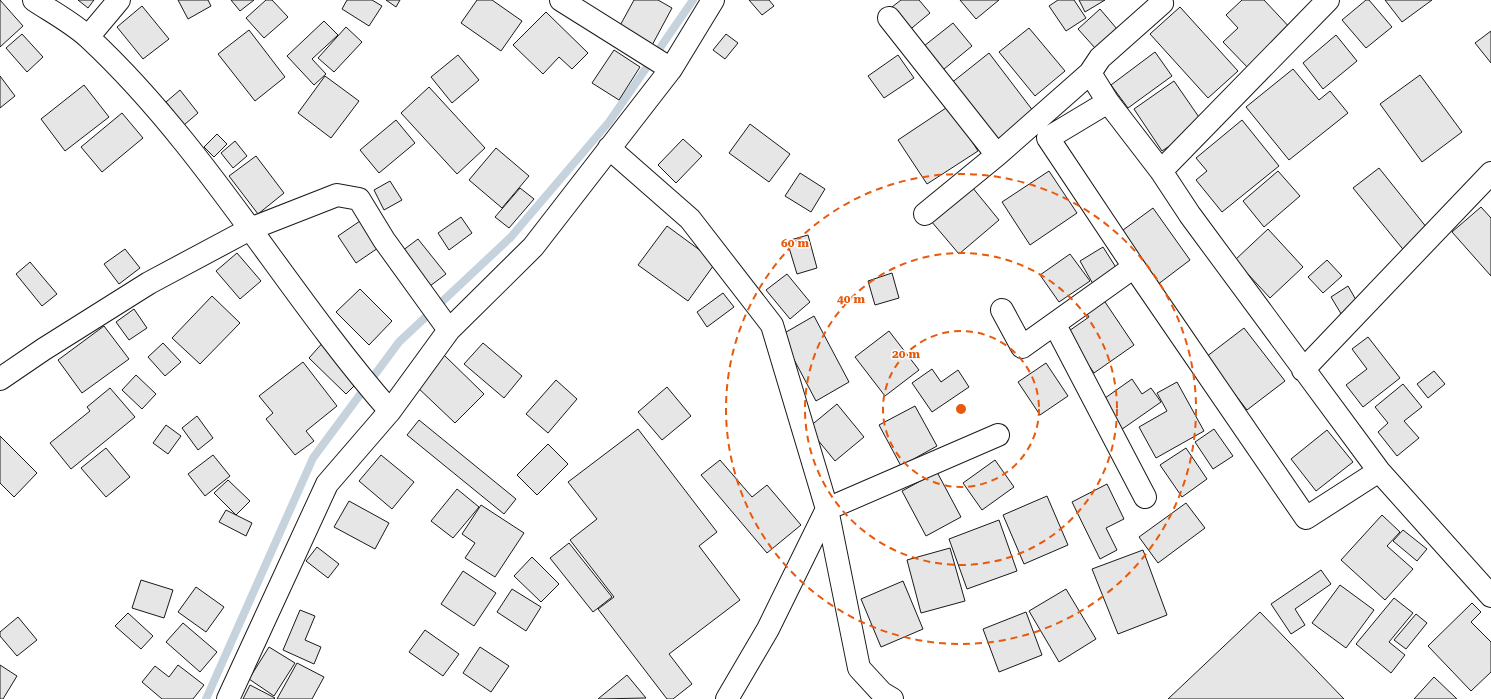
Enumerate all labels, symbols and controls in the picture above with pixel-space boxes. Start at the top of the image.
text: 60 m [781,236,809,250]
text: 40 m [837,292,865,306]
text: 20 m [892,347,920,361]
centre of rings [954,402,968,416]

